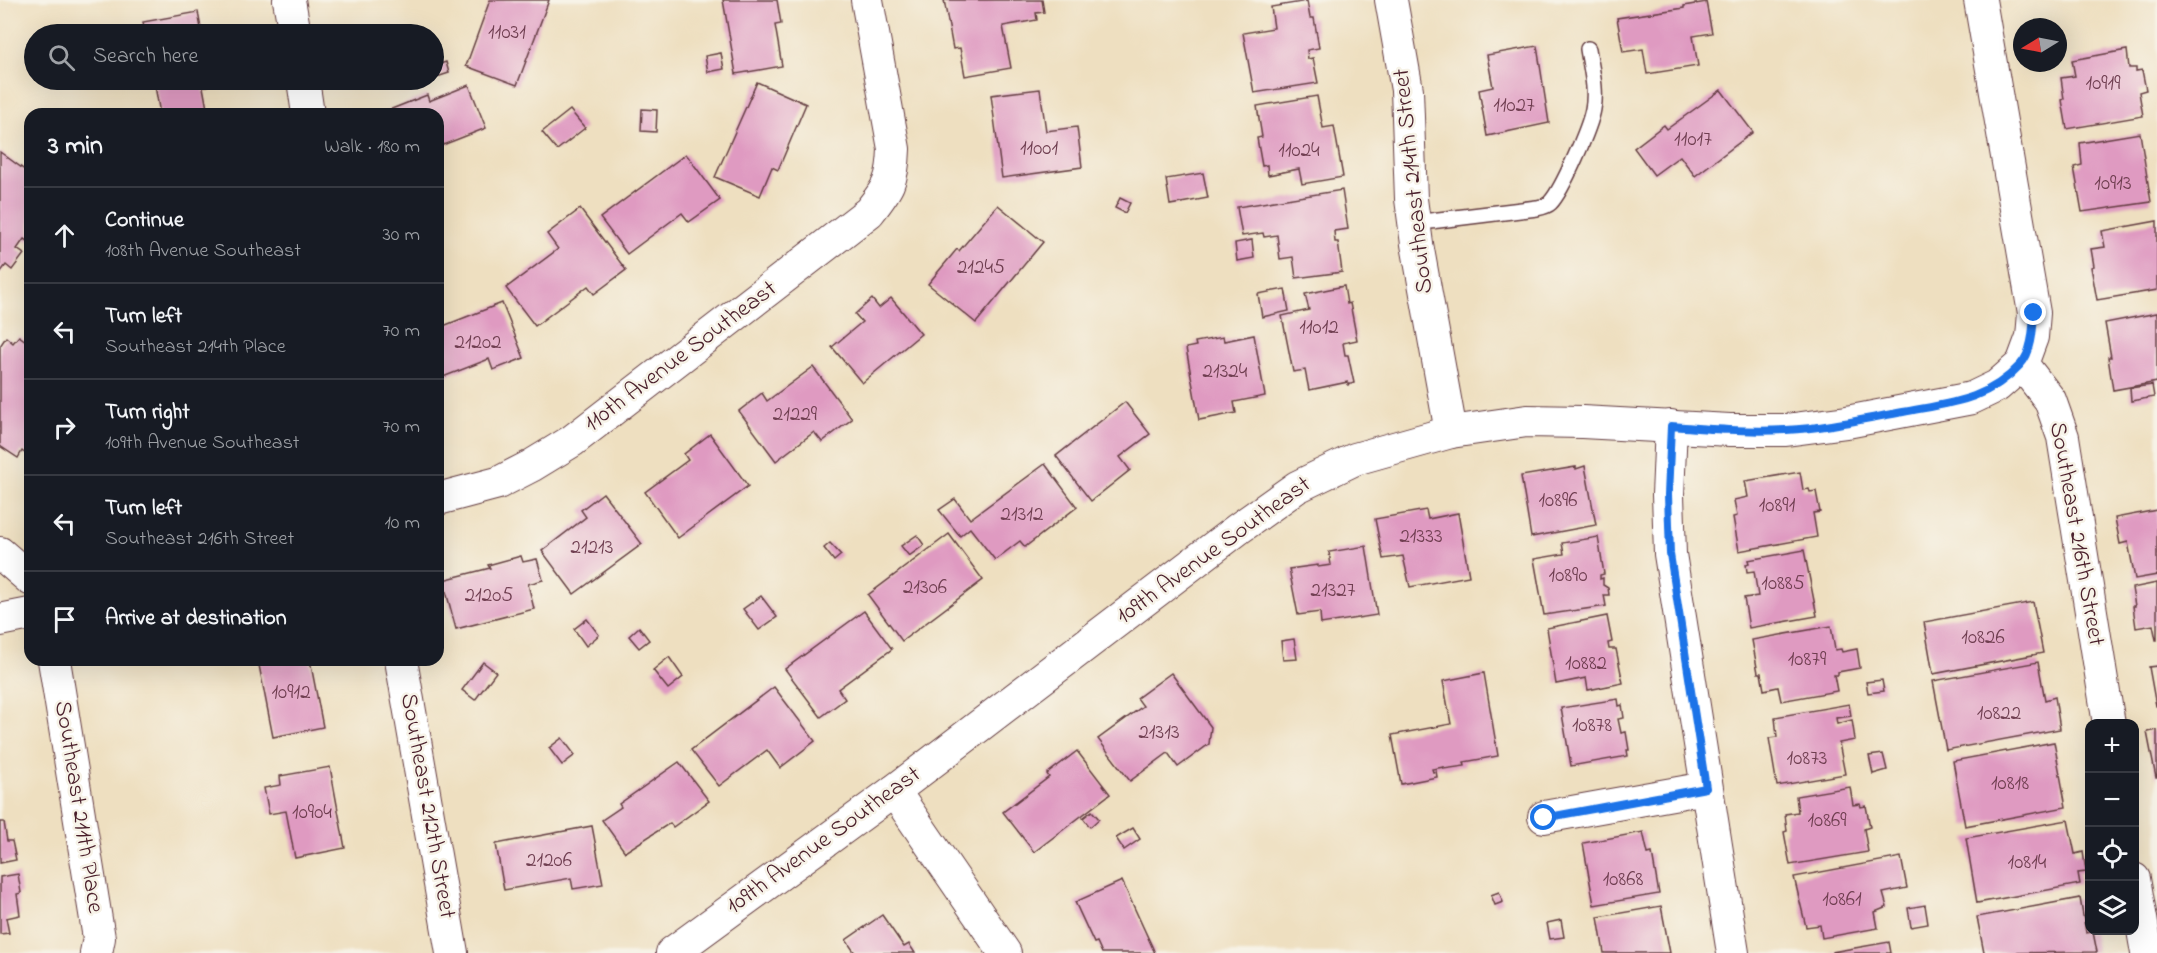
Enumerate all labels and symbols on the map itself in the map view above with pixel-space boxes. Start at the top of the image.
house number: 11031 [488,18,526,48]
north arrow [2013,18,2067,72]
street label: Southeast 214th Street [1385,67,1443,295]
house number: 10919 [2085,69,2121,99]
house number: 11027 [1493,91,1535,121]
house number: 11017 [1674,125,1712,155]
house number: 11001 [1020,134,1058,164]
house number: 11024 [1278,136,1320,166]
house number: 10913 [2094,169,2132,199]
house number: 21245 [957,253,1005,283]
street label: 110th Avenue Southeast [577,273,785,441]
route end [2020,299,2046,325]
house number: 11012 [1299,313,1339,343]
house number: 21202 [454,328,502,358]
house number: 21324 [1203,357,1248,387]
house number: 21229 [773,400,818,430]
street label: Southeast 216th Street [2039,419,2113,649]
street label: 109th Avenue Southeast [1109,468,1319,634]
house number: 10896 [1538,486,1578,516]
house number: 10891 [1759,491,1796,521]
house number: 21312 [1001,500,1043,530]
house number: 21333 [1399,522,1443,552]
house number: 21213 [571,533,613,563]
house number: 10890 [1548,561,1588,591]
house number: 10885 [1761,569,1805,599]
house number: 21306 [903,573,947,603]
house number: 21327 [1311,576,1356,606]
house number: 21205 [465,581,513,611]
house number: 10826 [1961,623,2005,653]
house number: 10879 [1788,645,1827,675]
house number: 10882 [1565,649,1607,679]
house number: 10912 [271,678,311,708]
street label: Southeast 212th Street [390,690,464,922]
street label: Southeast 211th Place [44,698,112,916]
house number: 10822 [1977,699,2021,729]
house number: 10878 [1572,711,1612,741]
house number: 21313 [1138,718,1180,748]
house number: 10873 [1787,744,1827,774]
street label: 109th Avenue Southeast [719,758,929,924]
house number: 10818 [1991,769,2029,799]
house number: 10904 [292,798,332,828]
route start [1530,804,1556,830]
house number: 10869 [1807,806,1847,836]
house number: 21206 [526,846,572,876]
house number: 10814 [2008,848,2047,878]
house number: 10868 [1603,865,1643,895]
house number: 10861 [1822,885,1862,915]

